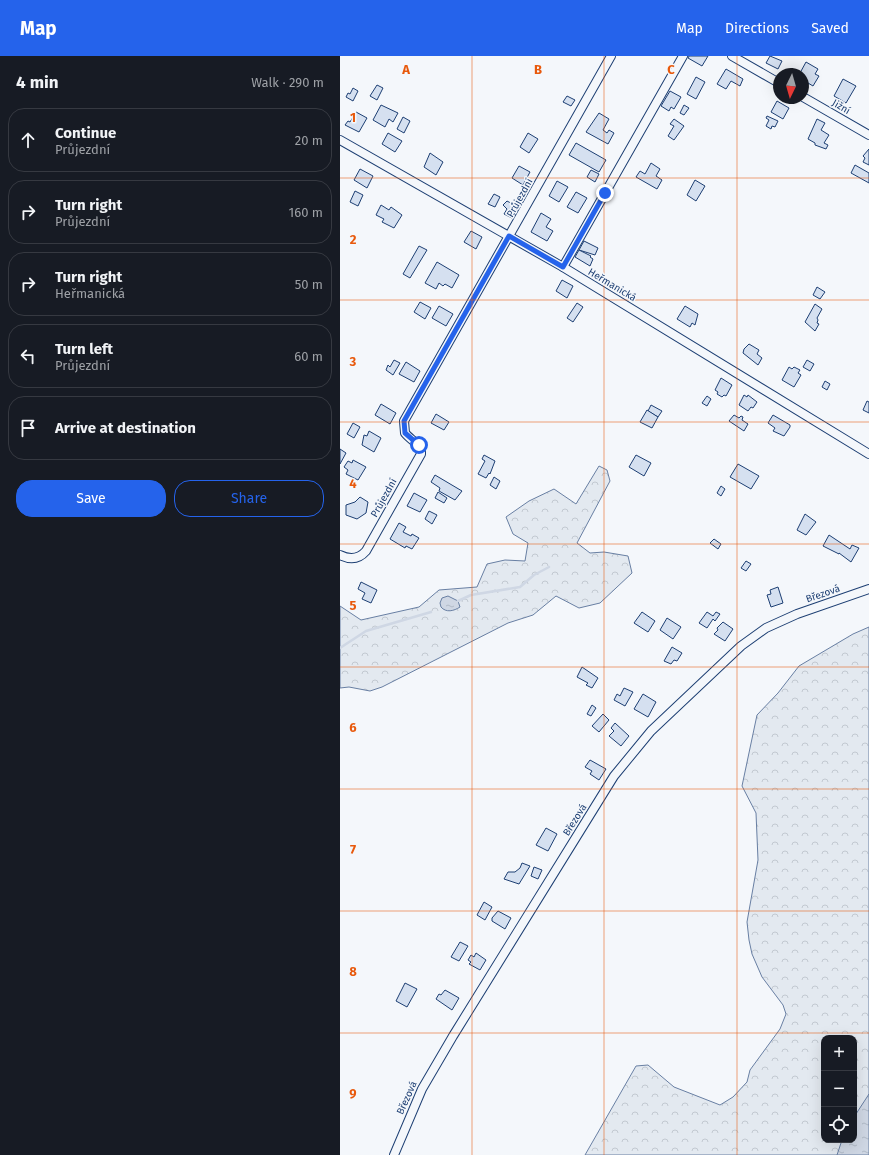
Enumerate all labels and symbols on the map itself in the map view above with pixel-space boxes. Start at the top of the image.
text: A [401,62,410,77]
text: B [534,62,542,77]
text: C [667,62,675,77]
north arrow [773,68,809,104]
street label: Jižní [830,96,853,117]
text: 1 [350,110,356,125]
street label: Průjezdní [504,176,536,219]
route end [596,184,614,202]
text: 2 [350,232,357,247]
street label: Heřmanická [586,266,638,304]
text: 3 [349,354,357,369]
route start [410,436,428,454]
text: 4 [349,476,357,491]
street label: Průjezdní [368,476,400,519]
street label: Březová [804,583,842,605]
text: 5 [350,598,357,613]
text: 6 [349,720,357,735]
street label: Březová [561,802,589,838]
text: 7 [350,842,356,857]
text: 8 [349,964,357,979]
street label: Březová [394,1079,420,1117]
text: 9 [349,1086,357,1101]

